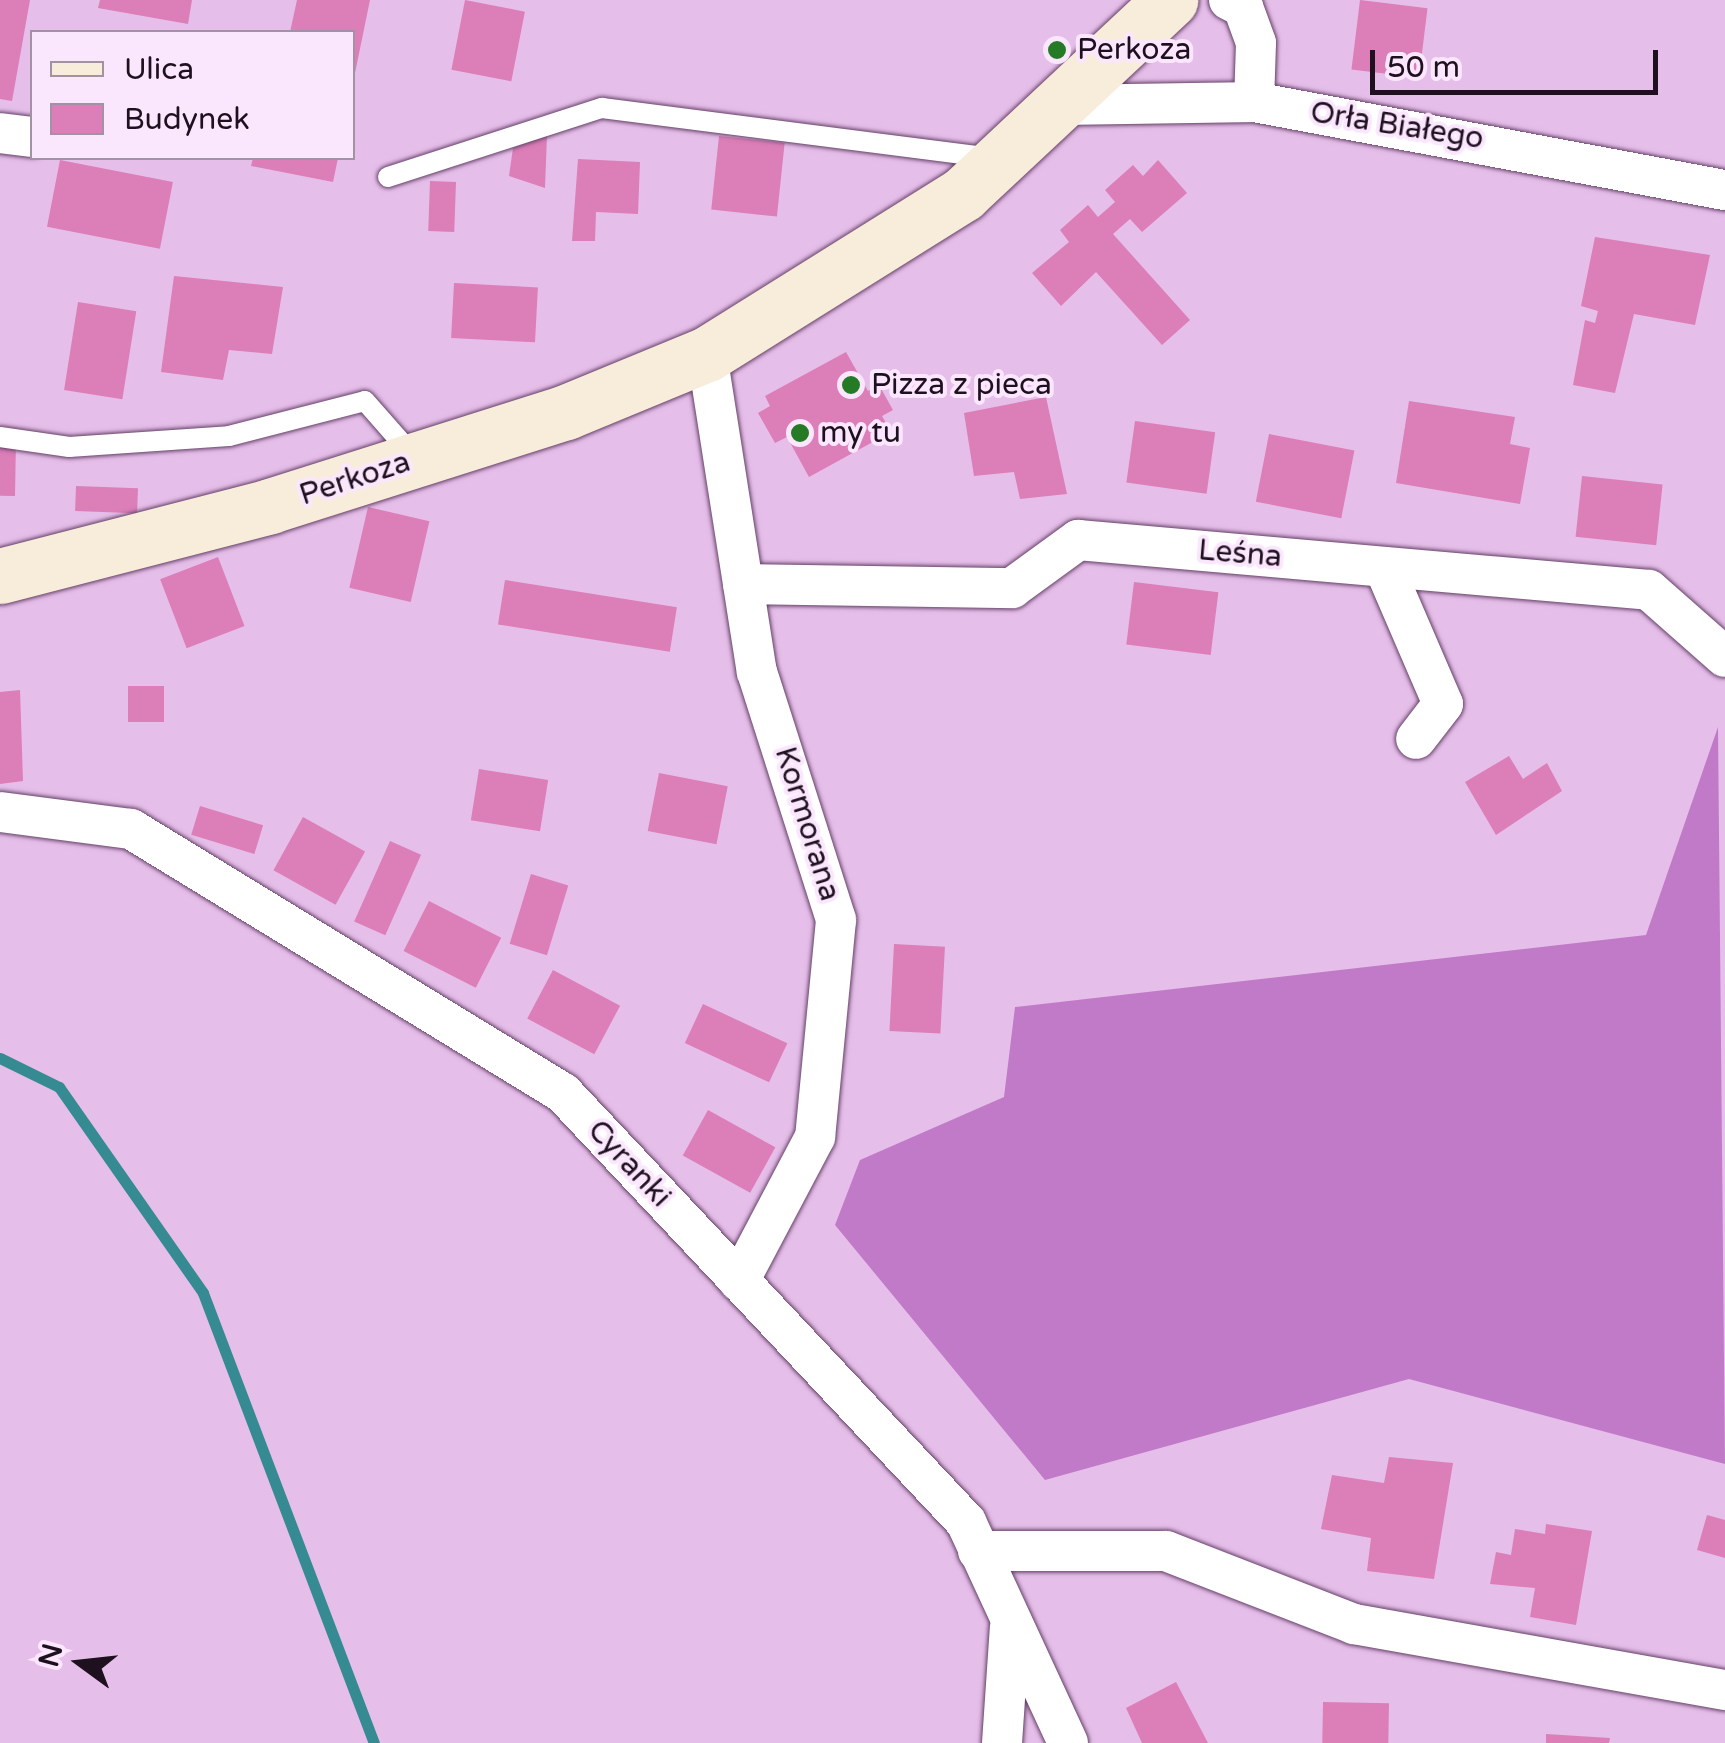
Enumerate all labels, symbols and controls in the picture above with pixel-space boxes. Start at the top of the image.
legend [30,30,355,160]
scale bar [1375,30,1662,92]
place label: Perkoza [1077,32,1191,68]
marker: Perkoza [1046,39,1068,61]
text: 50 m [1387,49,1460,86]
text: Ulica [124,51,194,88]
street label: Orła Białego [1308,95,1486,157]
text: Budynek [124,101,250,138]
place label: Pizza z pieca [871,367,1052,403]
marker: Pizza z pieca [840,374,862,396]
place label: my tu [820,415,901,451]
marker: my tu [789,422,811,444]
street label: Perkoza [295,444,415,514]
street label: Leśna [1197,532,1283,576]
street label: Kormorana [767,743,847,905]
street label: Cyranki [580,1113,678,1215]
north arrow [30,1613,130,1713]
text: N [32,1640,70,1671]

